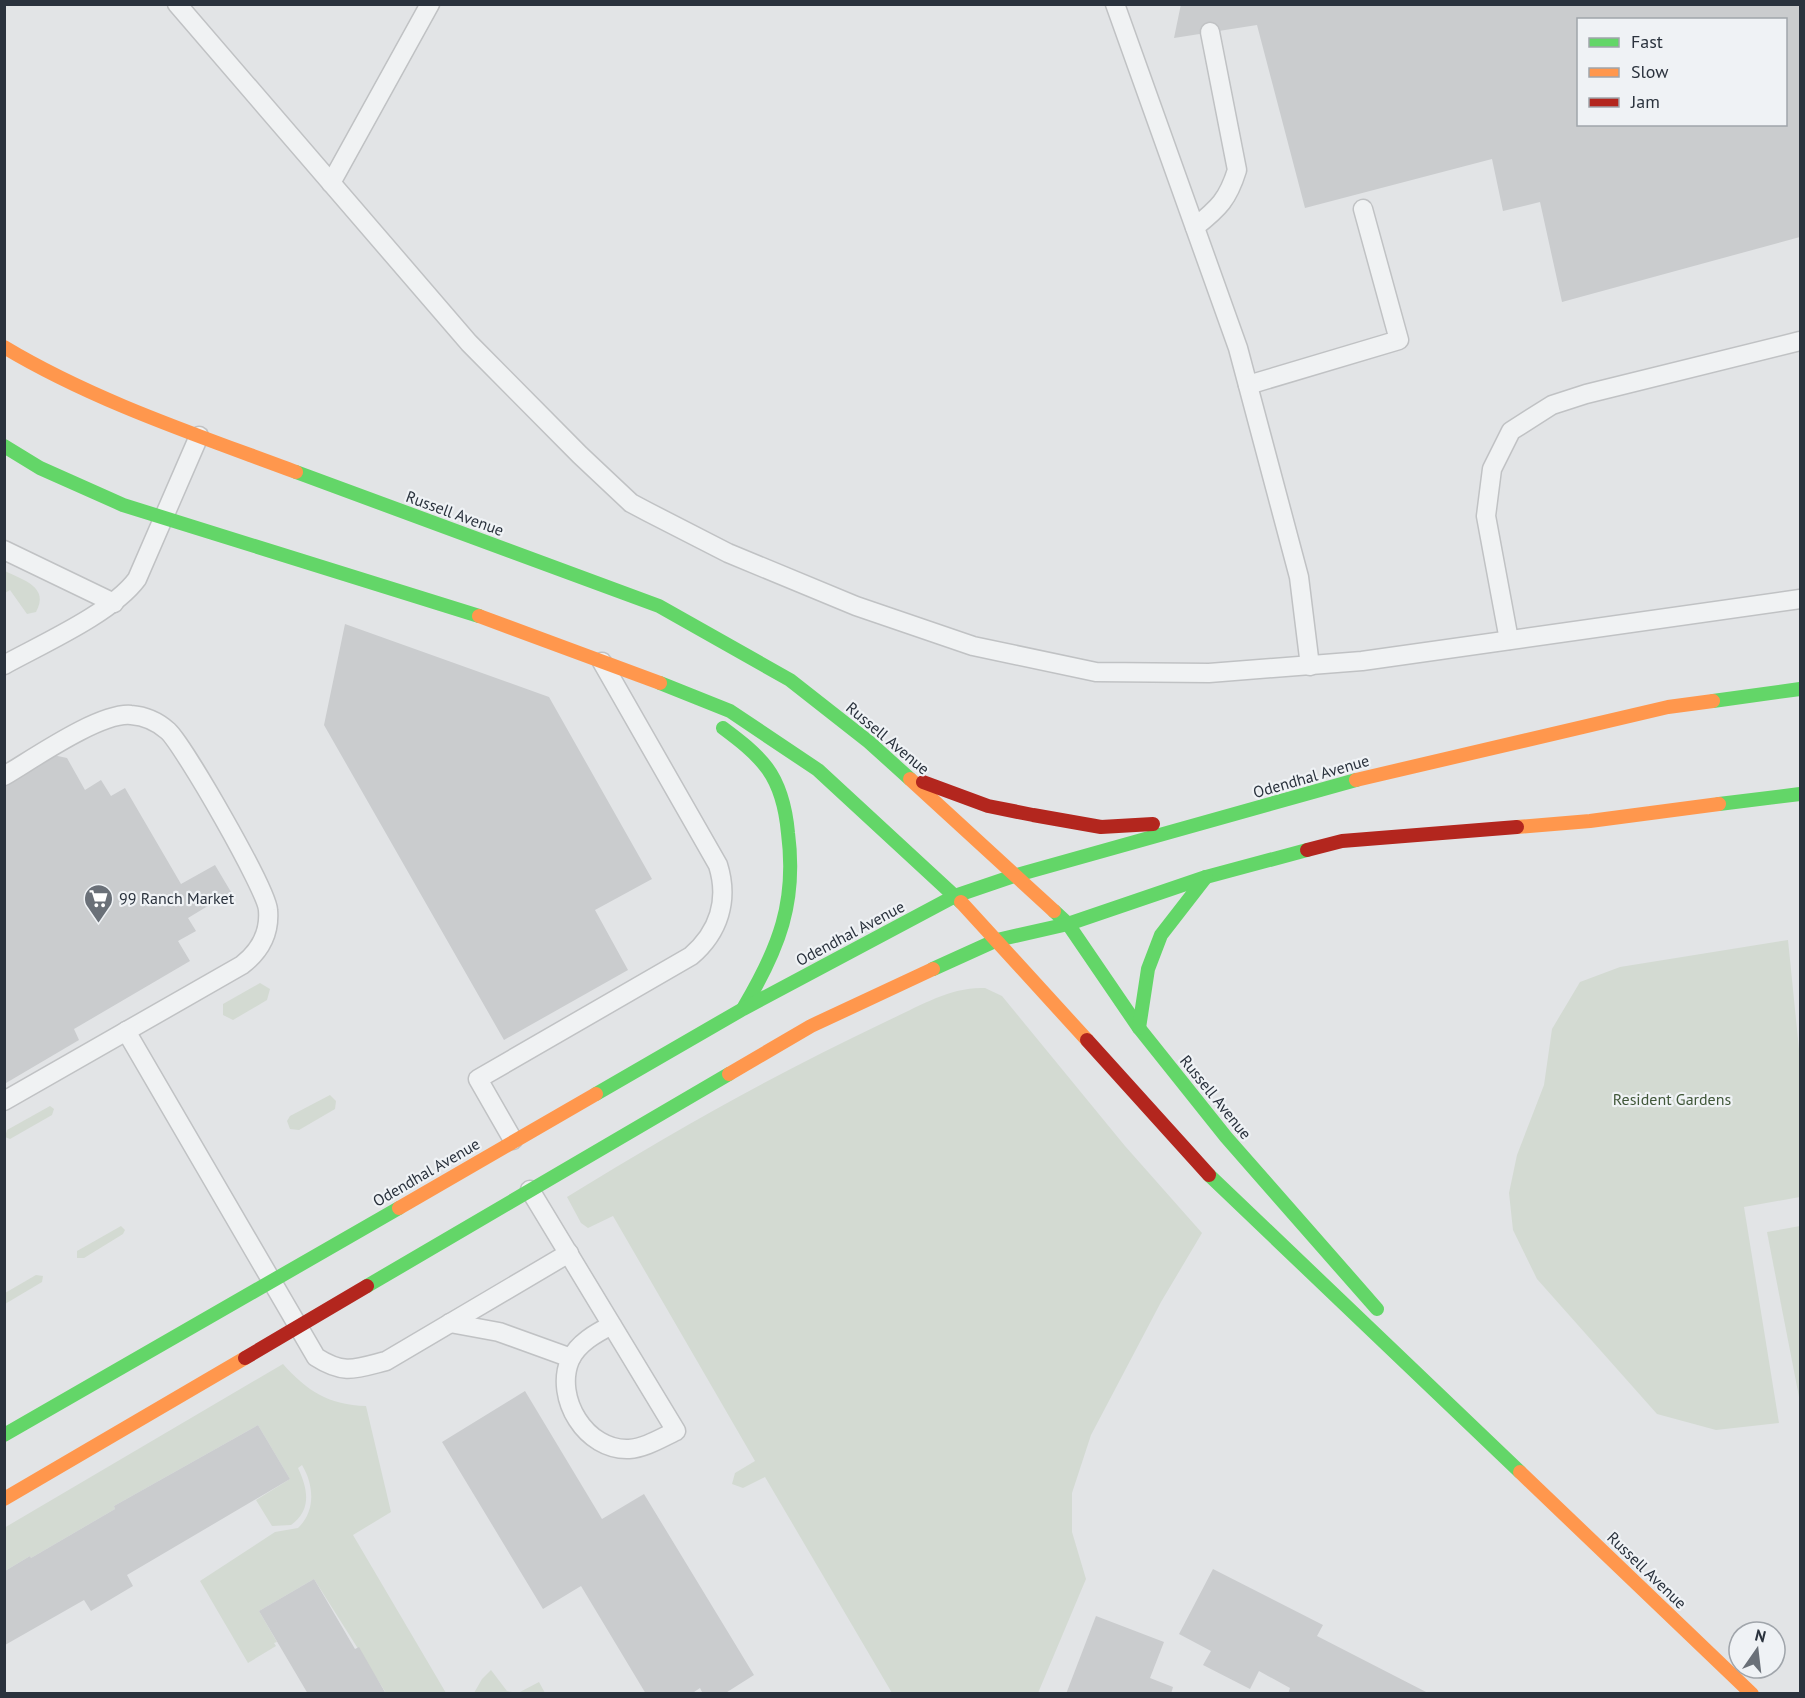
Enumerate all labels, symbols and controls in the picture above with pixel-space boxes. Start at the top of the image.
legend [1577,18,1787,126]
text: Fast [1631,30,1663,53]
text: Slow [1631,60,1669,83]
text: Jam [1630,90,1660,113]
street label: Russell Avenue [403,486,507,540]
street label: Russell Avenue [842,697,934,779]
street label: Odendhal Avenue [1251,750,1371,802]
supermarket icon: 99 Ranch Market [82,882,114,924]
place label: 99 Ranch Market [119,888,235,908]
street label: Odendhal Avenue [792,896,908,970]
street label: Russell Avenue [1176,1051,1256,1143]
park label: Resident Gardens [1613,1089,1732,1109]
street label: Odendhal Avenue [369,1133,483,1211]
street label: Russell Avenue [1603,1527,1691,1613]
north arrow [1727,1620,1787,1680]
text: N [1753,1624,1768,1646]

